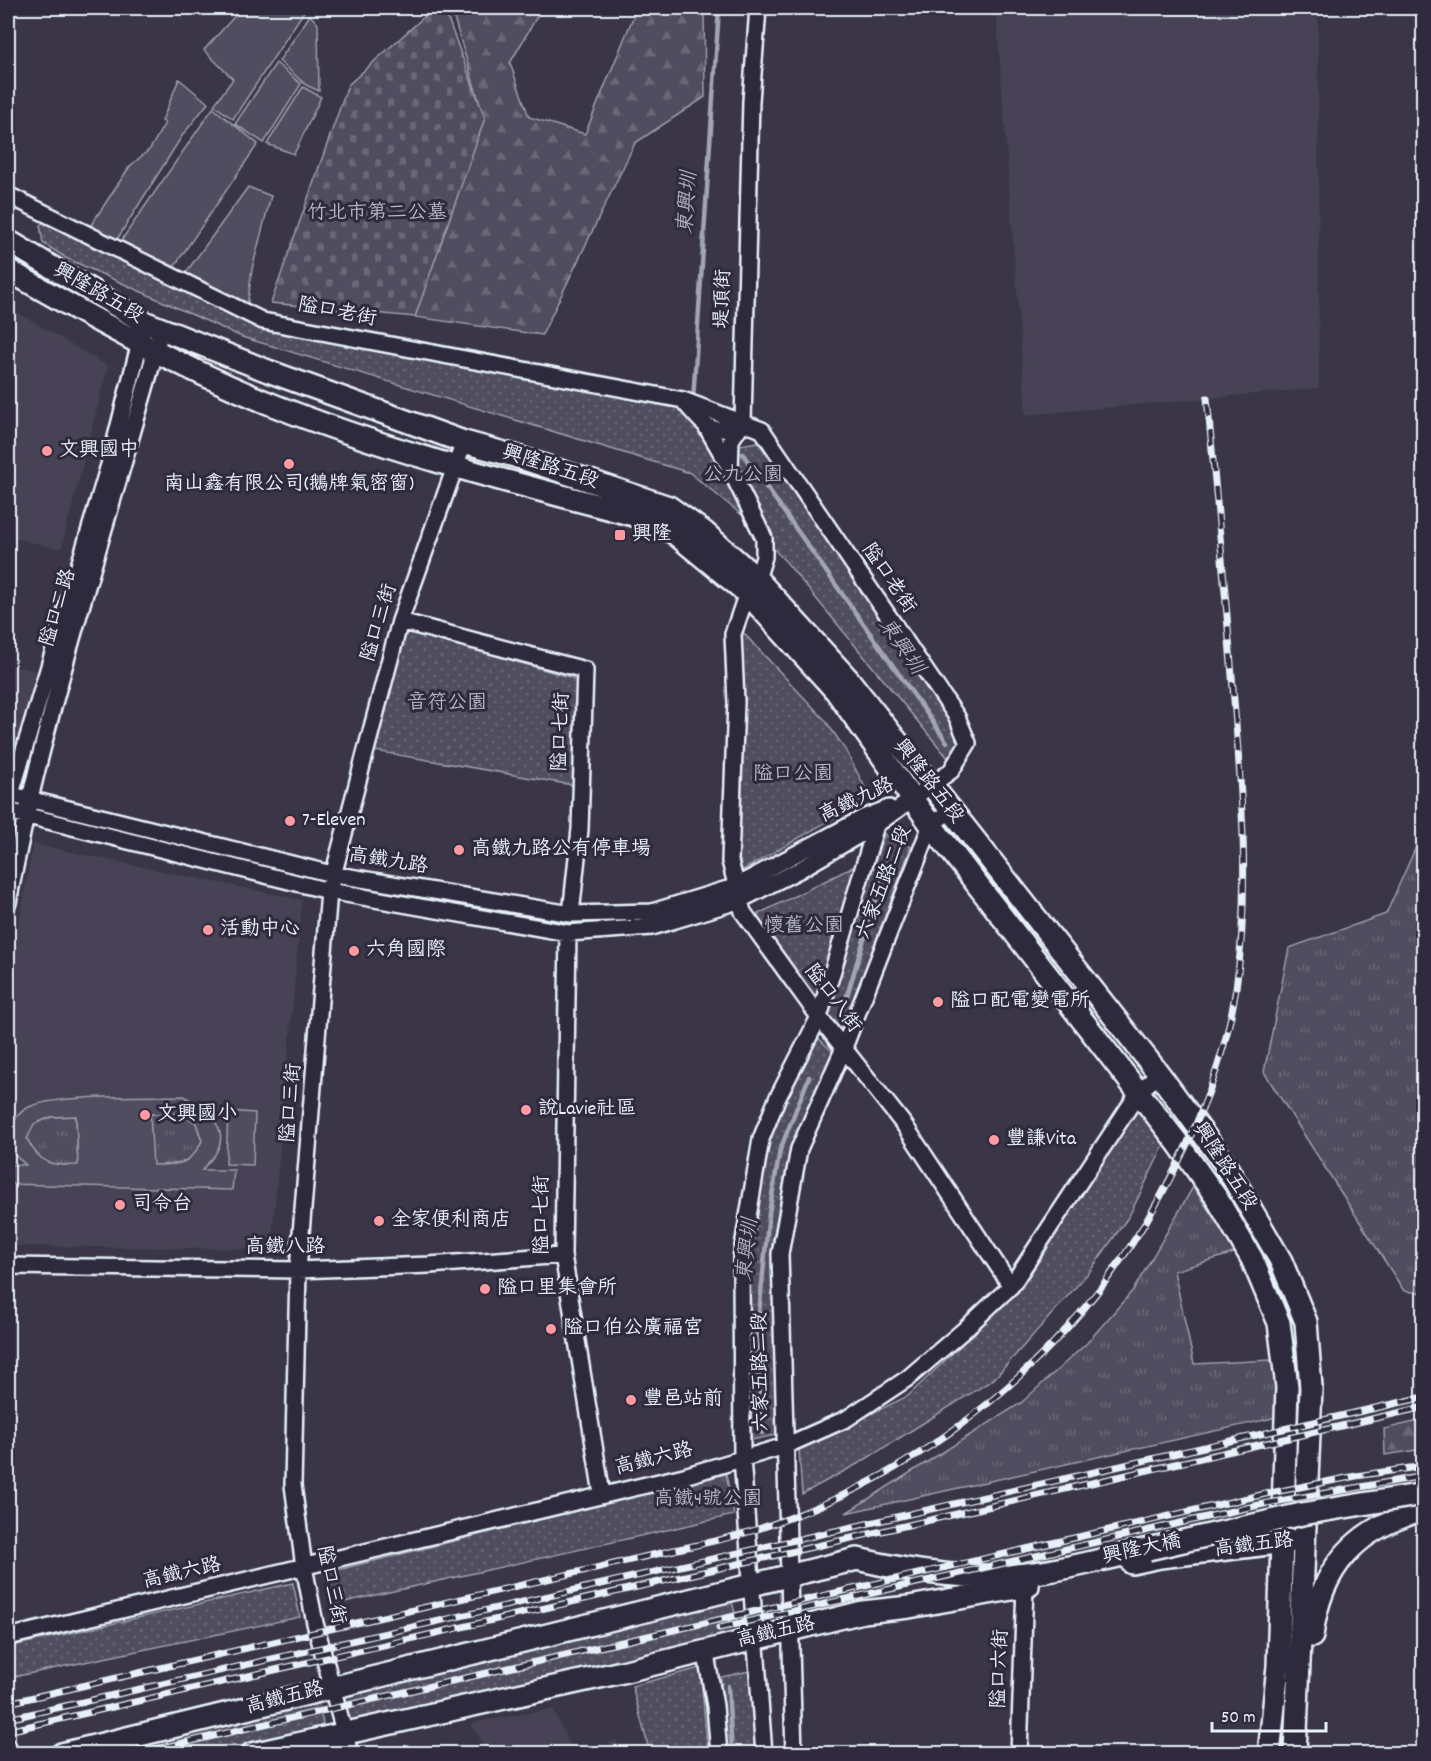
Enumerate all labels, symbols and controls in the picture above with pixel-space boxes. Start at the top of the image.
water label: 東興圳 [672,169,706,235]
park label: 竹北市第二公墓 [307,200,447,228]
street label: 興隆路五段 [48,257,148,331]
street label: 堤頂街 [709,269,739,329]
street label: 隘口老街 [295,292,379,334]
place label: 文興國中 [59,437,139,465]
street label: 興隆路五段 [498,439,602,497]
marker: 文興國中 [40,444,54,458]
marker: 南山鑫有限公司(鵝牌氣密窗) [282,457,296,471]
park label: 公九公園 [703,462,783,490]
place label: 南山鑫有限公司(鵝牌氣密窗) [164,471,414,499]
place label: 興隆 [632,521,672,549]
marker: 興隆 [613,528,627,542]
street label: 隘口老街 [854,538,922,620]
street label: 隘口二路 [34,565,84,650]
street label: 隘口三街 [355,581,405,665]
water label: 東興圳 [870,613,932,683]
park label: 音符公園 [407,690,487,718]
street label: 隘口七街 [547,692,577,772]
street label: 興隆路五段 [886,734,970,830]
park label: 隘口公園 [753,761,833,789]
street label: 高鐵九路 [815,771,900,831]
place label: 7-Eleven [302,807,366,835]
marker: 7-Eleven [283,814,297,828]
street label: 六家五路二段 [850,822,920,944]
place label: 高鐵九路公有停車場 [471,836,651,864]
street label: 高鐵九路 [346,842,431,882]
marker: 高鐵九路公有停車場 [452,843,466,857]
park label: 懷舊公園 [764,913,844,941]
place label: 活動中心 [220,916,300,944]
marker: 活動中心 [201,923,215,937]
place label: 六角國際 [366,937,446,965]
marker: 六角國際 [347,944,361,958]
street label: 隘口八街 [797,959,867,1039]
place label: 隘口配電變電所 [950,988,1090,1016]
marker: 隘口配電變電所 [931,995,945,1009]
street label: 隘口三街 [275,1062,309,1144]
place label: 說Lavie社區 [538,1096,636,1124]
place label: 文興國小 [157,1101,237,1129]
marker: 說Lavie社區 [519,1103,533,1117]
marker: 文興國小 [138,1108,152,1122]
street label: 興隆路五段 [1185,1117,1263,1217]
place label: 豐謙Vita [1006,1126,1077,1154]
marker: 豐謙Vita [987,1133,1001,1147]
street label: 隘口七街 [529,1175,557,1255]
place label: 司令台 [132,1191,192,1219]
marker: 司令台 [113,1198,127,1212]
place label: 全家便利商店 [391,1207,511,1235]
marker: 全家便利商店 [372,1214,386,1228]
water label: 東興圳 [731,1215,767,1283]
street label: 高鐵八路 [245,1234,326,1262]
place label: 隘口里集會所 [497,1275,617,1303]
marker: 隘口里集會所 [478,1282,492,1296]
street label: 六家五路二段 [747,1312,777,1432]
place label: 隘口伯公廣福宮 [563,1315,703,1343]
marker: 隘口伯公廣福宮 [544,1322,558,1336]
place label: 豐邑站前 [643,1386,723,1414]
marker: 豐邑站前 [624,1393,638,1407]
street label: 高鐵六路 [612,1436,697,1483]
park label: 高鐵4號公園 [654,1486,762,1514]
street label: 高鐵五路 [1213,1527,1296,1565]
street label: 興隆大橋 [1100,1528,1184,1572]
street label: 隘口三街 [309,1543,351,1627]
street label: 高鐵六路 [140,1551,225,1597]
street label: 高鐵五路 [734,1610,819,1656]
street label: 隘口六街 [986,1629,1016,1709]
street label: 高鐵五路 [243,1675,328,1722]
scale bar [1212,1695,1326,1733]
text: 50 m [1221,1706,1256,1731]

